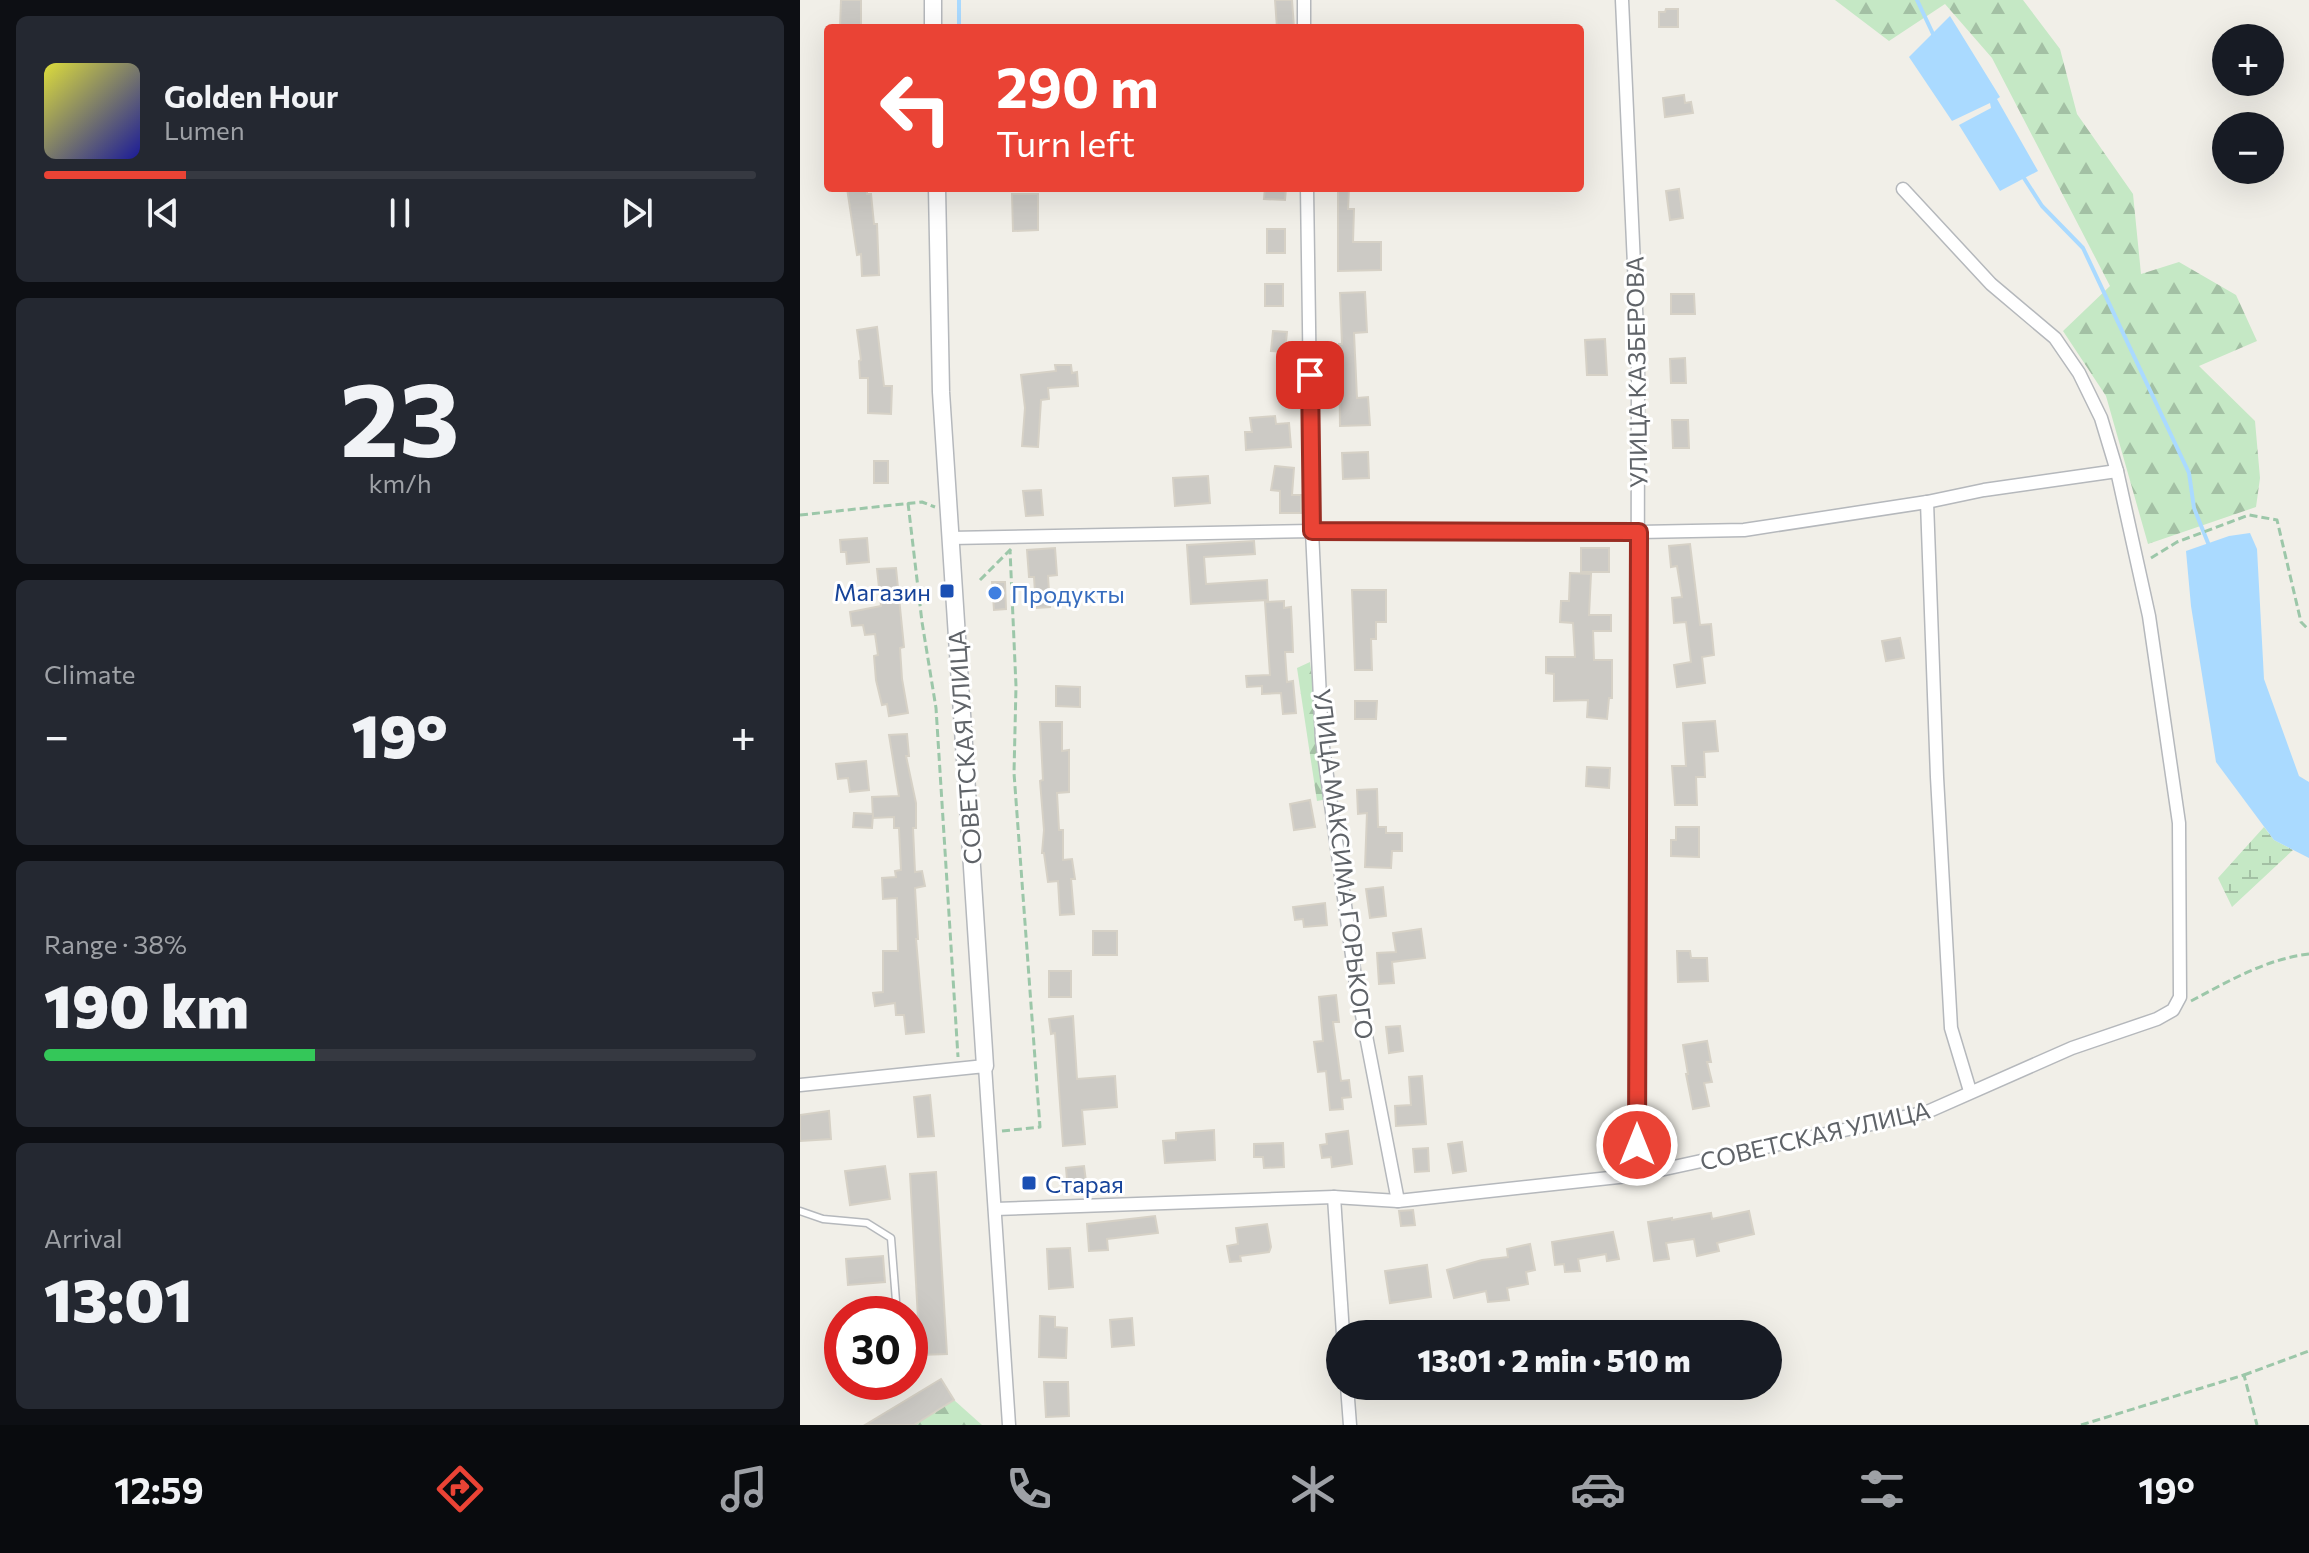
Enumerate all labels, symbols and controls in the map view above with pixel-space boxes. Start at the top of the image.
map controls [2212,24,2284,184]
button: + [2212,24,2284,96]
text: 290 m [996,51,1159,120]
icon: left [864,56,968,160]
text: Golden Hour [164,77,338,114]
button: − [2212,112,2284,184]
text: Lumen [164,114,245,145]
text: Turn left [996,120,1135,164]
icon: previous [141,191,185,235]
icon: pause [378,191,422,235]
icon: next [615,191,659,235]
street label: УЛИЦА КАЗБЕРОВА [1619,256,1653,488]
pin [1276,341,1344,409]
text: 23 [340,351,460,478]
icon: arrive [1288,353,1332,397]
text: km/h [368,467,432,498]
place label: Магазин [834,577,931,606]
place label: Продукты [1011,579,1125,608]
marker: Магазин [938,582,956,600]
marker: Продукты [986,584,1004,602]
street label: СОВЕТСКАЯ УЛИЦА [941,629,987,865]
text: Climate [44,658,136,689]
street label: УЛИЦА МАКСИМА ГОРЬКОГО [1308,687,1380,1041]
text: 19° [351,697,448,770]
text: − [44,707,69,761]
text: + [730,707,756,761]
text: Range · 38% [44,928,187,959]
text: 190 km [44,967,249,1040]
street label: СОВЕТСКАЯ УЛИЦА [1697,1094,1933,1176]
position arrow [1595,1103,1679,1187]
place label: Старая [1045,1169,1124,1198]
marker: Старая [1020,1174,1038,1192]
text: Arrival [44,1222,123,1253]
text: 13:01 [44,1261,192,1334]
speed limit sign: 30 [824,1296,928,1400]
text: 13:01 · 2 min · 510 m [1418,1341,1690,1378]
icon: directions [432,1461,488,1517]
icon: music [716,1461,772,1517]
icon: phone [1001,1461,1057,1517]
icon: climate [1285,1461,1341,1517]
icon: car [1570,1461,1626,1517]
icon: filters [1854,1461,1910,1517]
text: 12:59 [114,1467,204,1511]
text: 19° [2138,1467,2195,1511]

